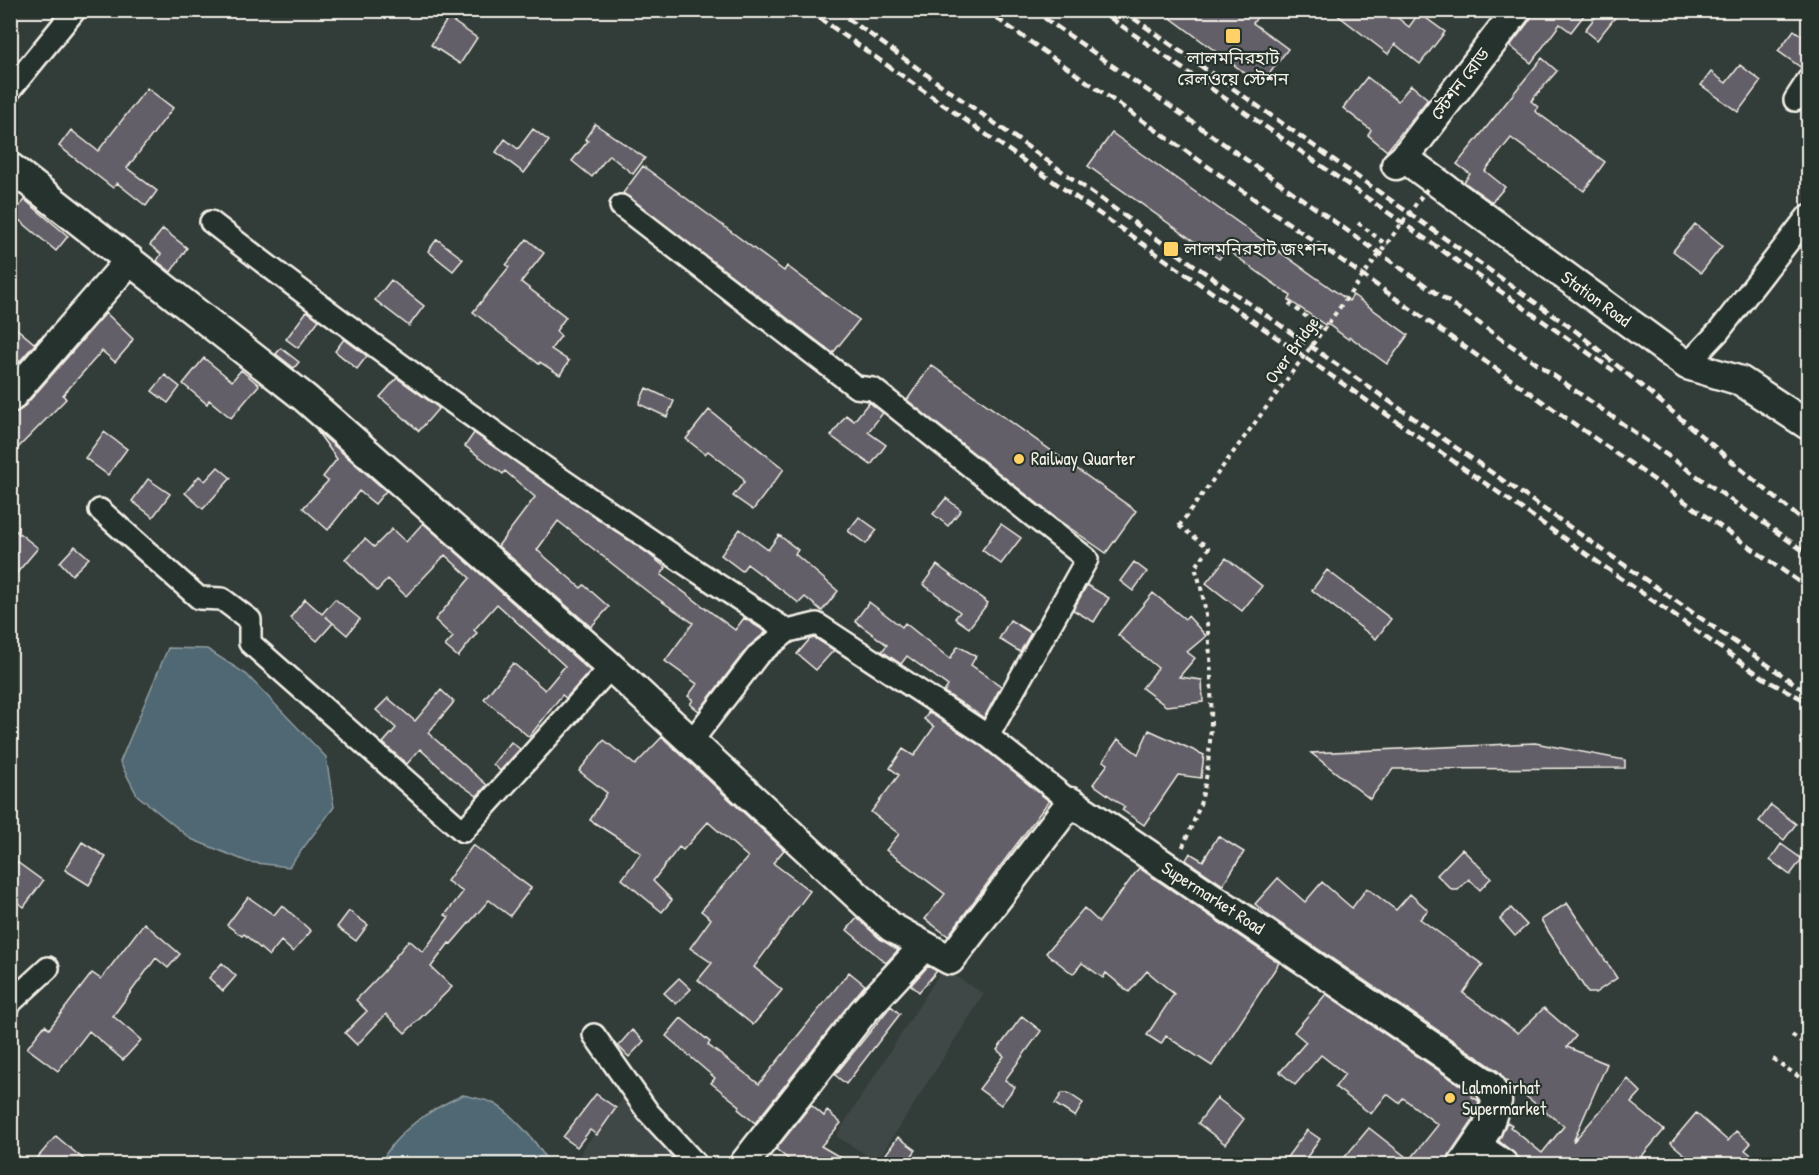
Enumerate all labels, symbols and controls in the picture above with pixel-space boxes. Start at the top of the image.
marker: লালমনিরহাট রেলওয়ে স্টেশন [1224,27,1242,45]
street label: স্টেশন রোড [1424,42,1495,125]
place label: লালমনিরহাট রেলওয়ে স্টেশন [1177,45,1290,91]
place label: লালমনিরহাট জংশন [1183,236,1329,261]
marker: লালমনিরহাট জংশন [1162,240,1180,258]
street label: Station Road [1556,265,1636,332]
street label: Over Bridge [1259,311,1325,388]
place label: Railway Quarter [1031,446,1136,471]
marker: Railway Quarter [1012,452,1026,466]
street label: Supermarket Road [1157,855,1270,940]
place label: Lalmonirhat Supermarket [1462,1075,1547,1121]
marker: Lalmonirhat Supermarket [1443,1091,1457,1105]

